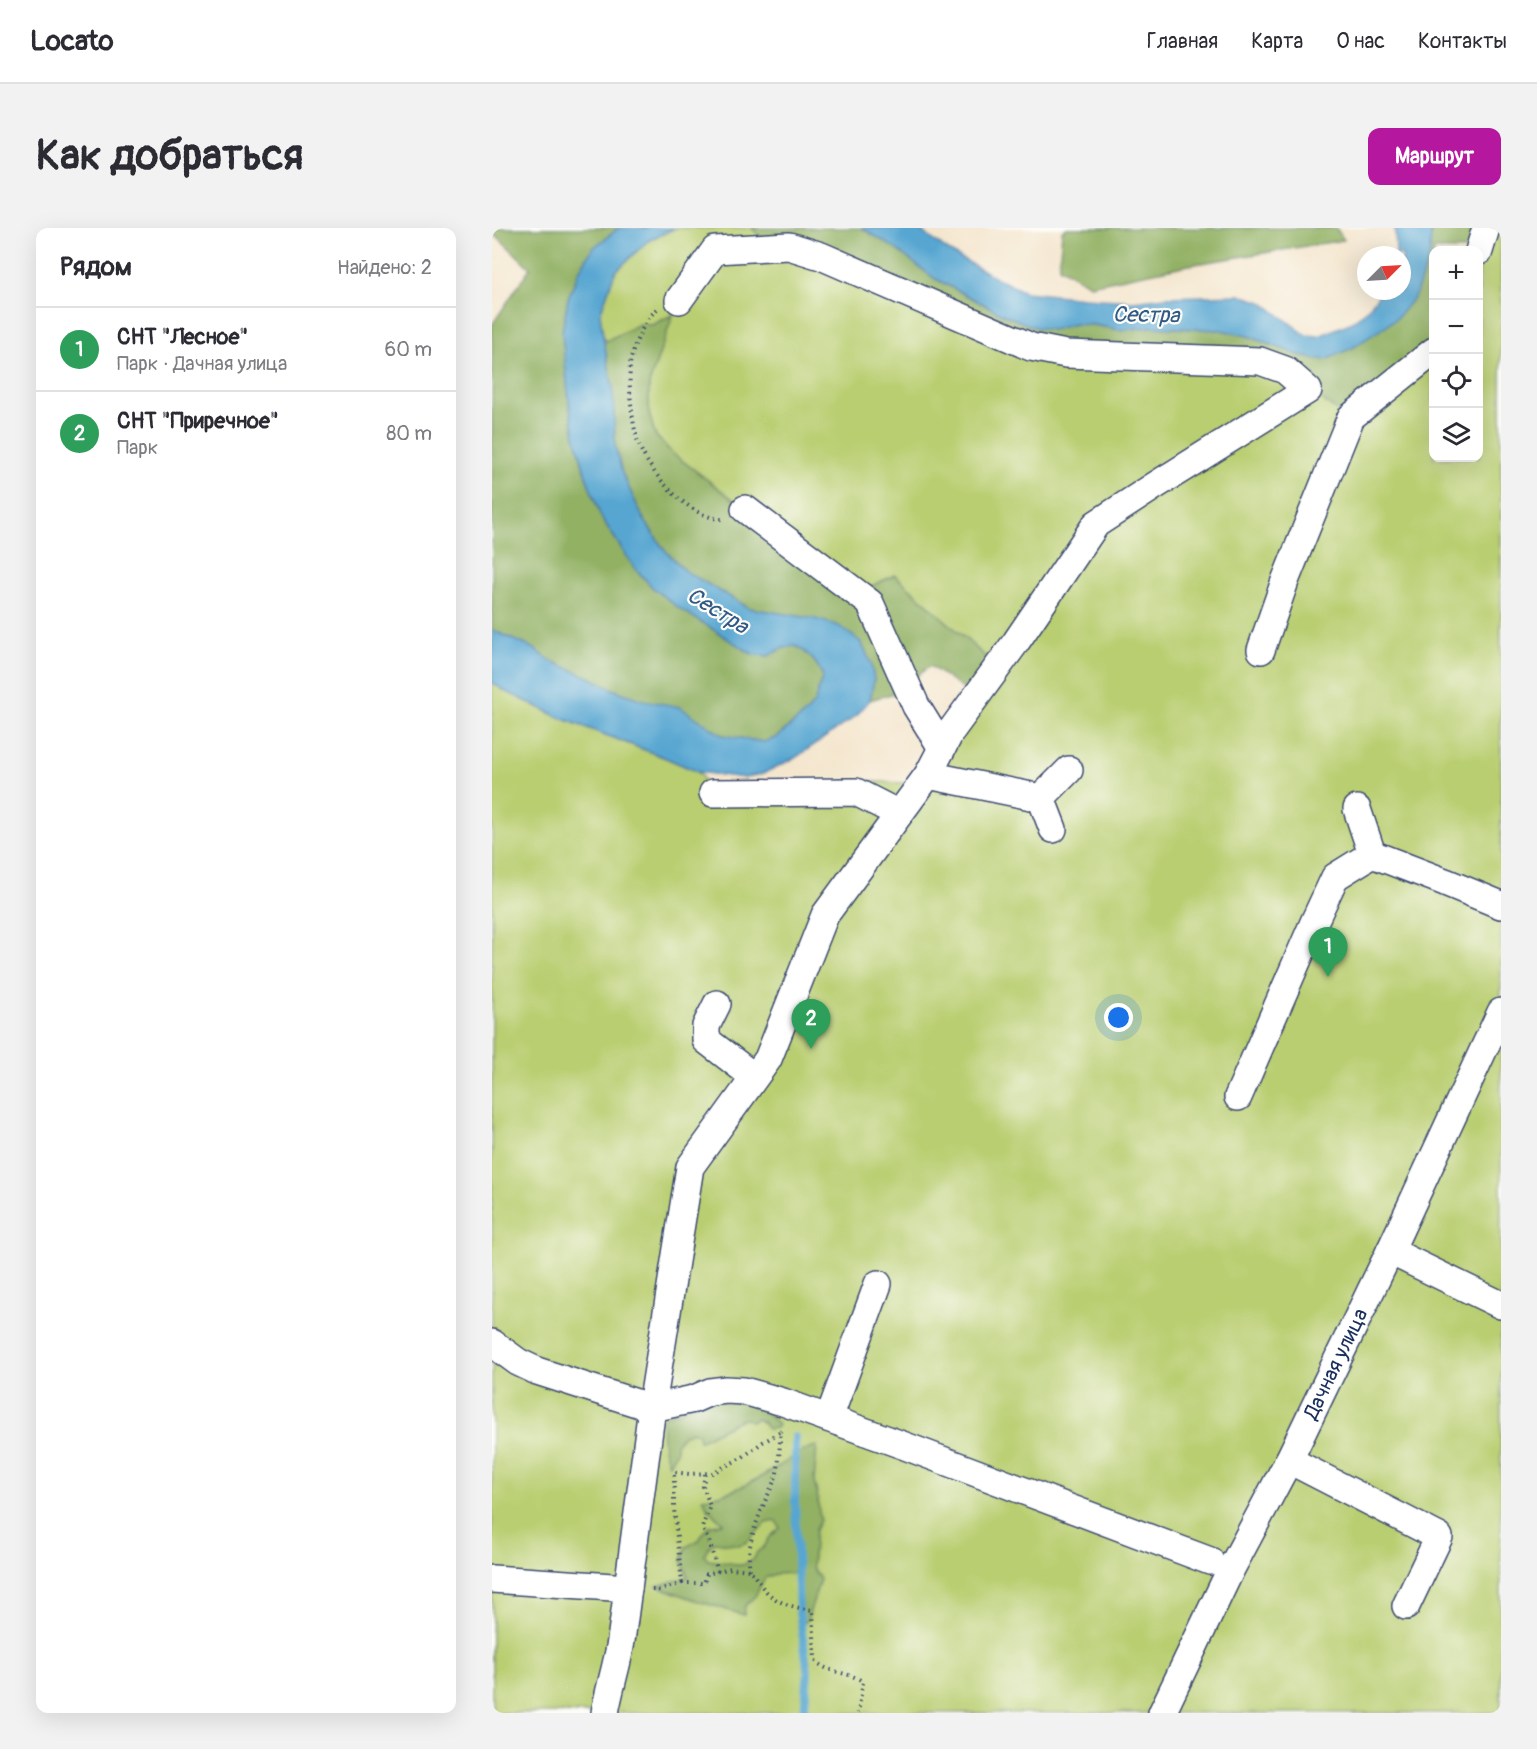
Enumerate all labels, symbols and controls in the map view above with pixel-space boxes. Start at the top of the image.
text: Locato [30,24,114,59]
text: Главная [1147,28,1218,55]
text: Карта [1251,28,1303,55]
text: О нас [1336,28,1385,55]
text: Контакты [1418,28,1507,55]
button: Маршрут [1368,128,1501,185]
text: Как добраться [36,130,303,182]
north arrow [1357,246,1411,300]
map controls [1429,246,1483,462]
button: + [1429,246,1483,300]
text: Рядом [60,251,132,283]
text: Найдено: 2 [337,255,432,280]
water label: Сестра [1112,300,1181,330]
button: − [1429,300,1483,354]
text: СНТ "Лесное" [117,323,248,351]
text: 1 [76,337,83,362]
text: 60 m [385,337,432,362]
text: Парк · Дачная улица [117,351,287,376]
button: locate [1429,354,1483,408]
text: СНТ "Приречное" [117,407,279,435]
button: layers [1429,408,1483,462]
text: 2 [74,421,85,446]
text: 80 m [386,421,432,446]
text: Парк [117,435,158,460]
water label: Сестра [682,581,755,641]
pin: 1 [1308,928,1348,977]
pin: 2 [792,1000,830,1049]
your location [1104,1003,1133,1032]
street label: Дачная улица [1297,1304,1374,1425]

